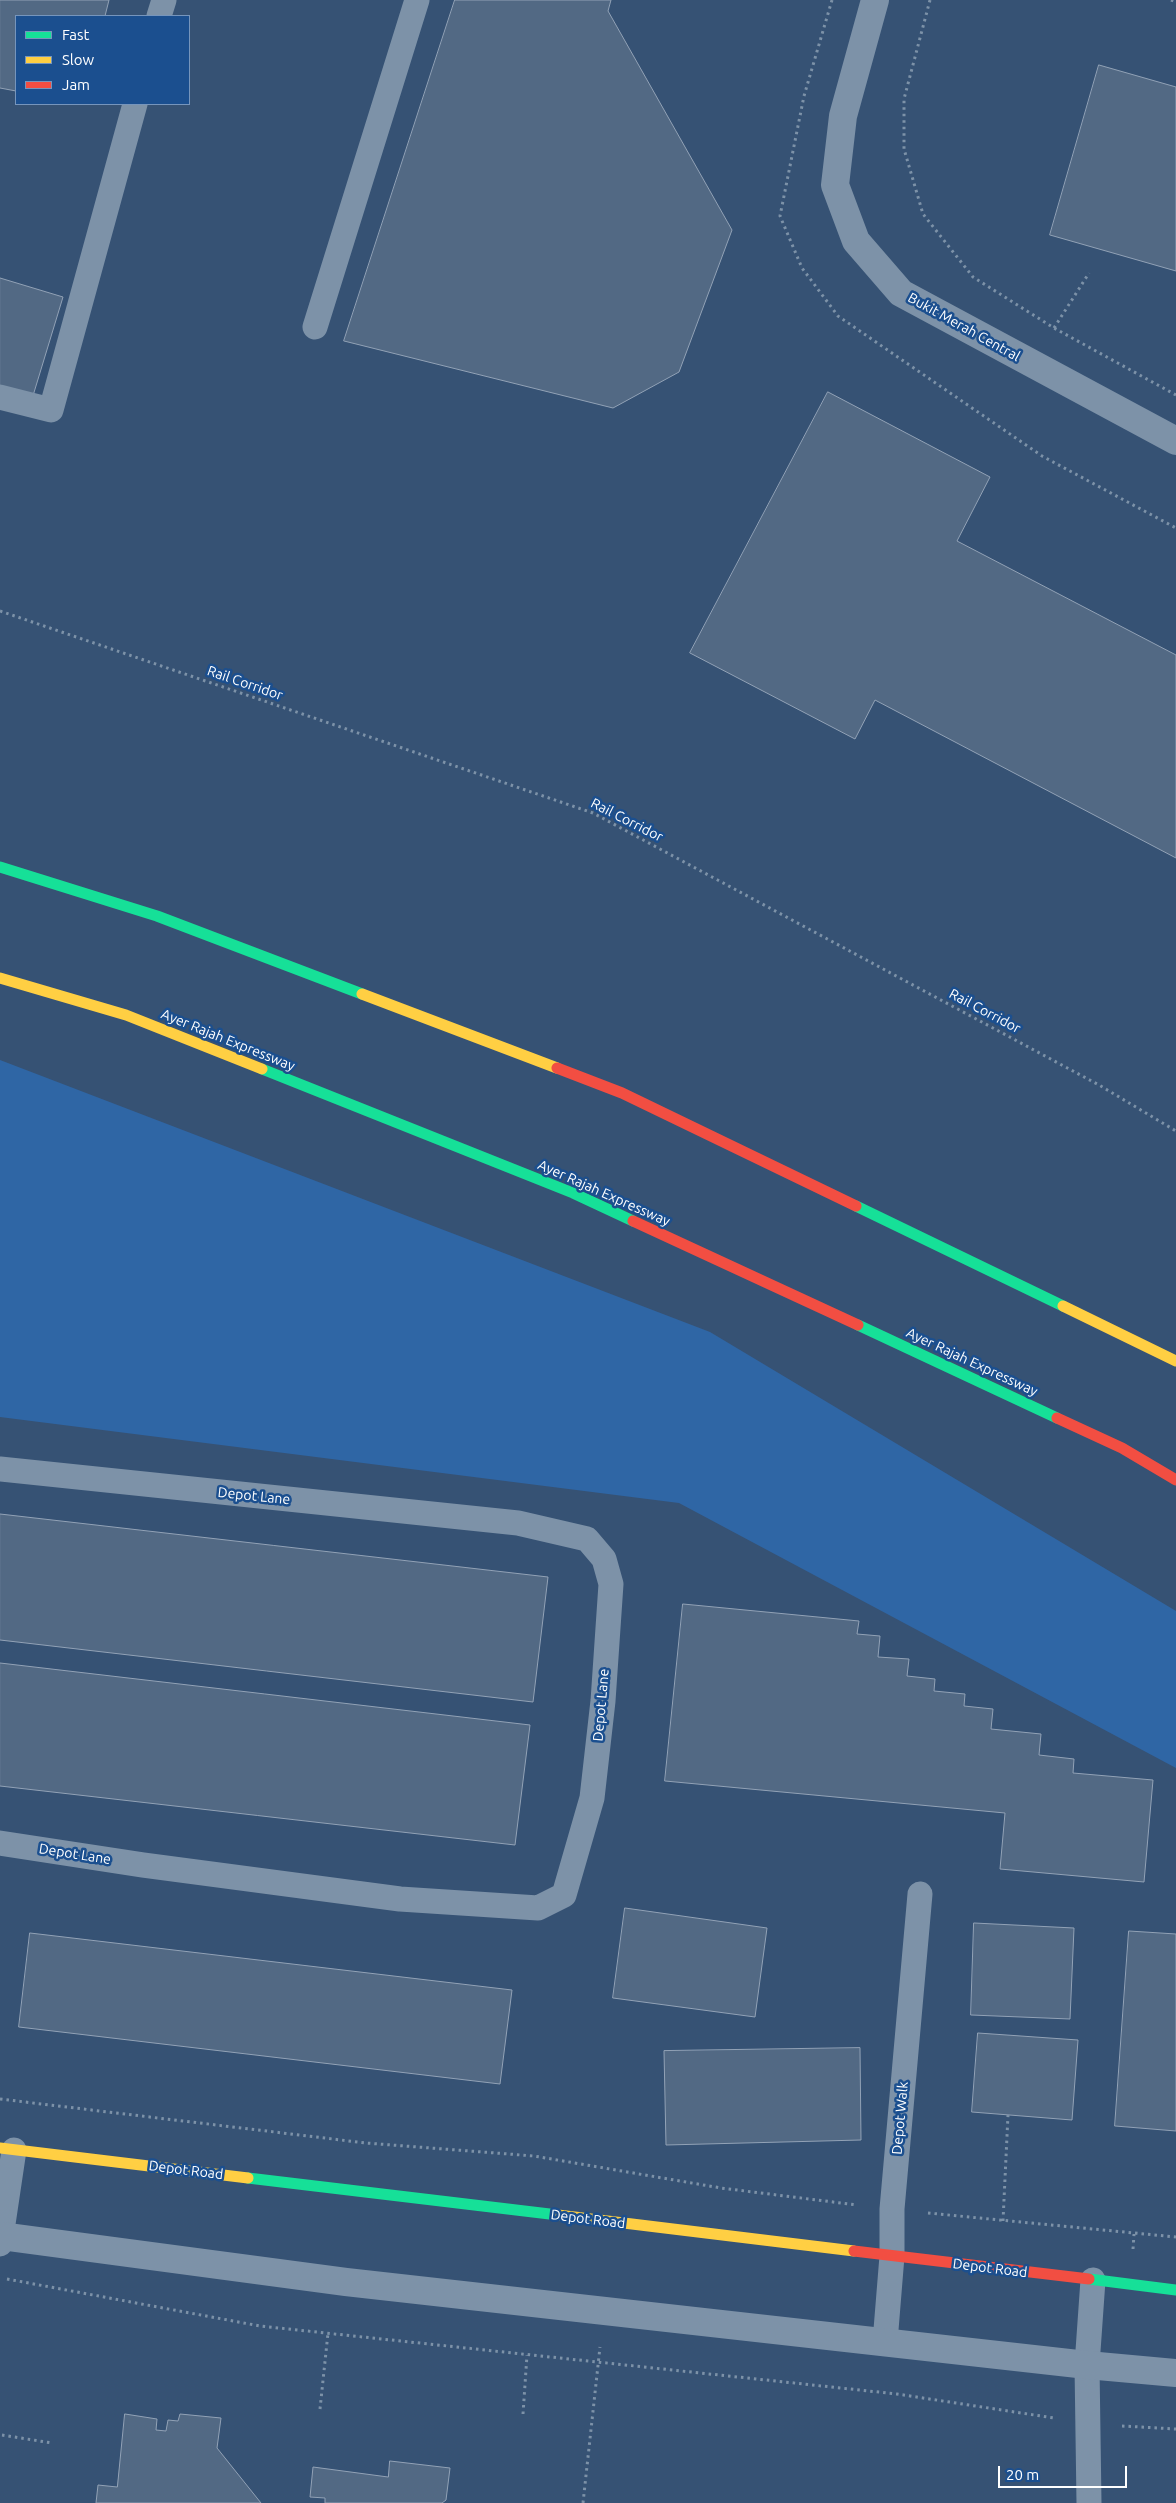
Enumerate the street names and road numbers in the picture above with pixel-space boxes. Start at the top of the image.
street label: Bukit Merah Central [905,289,1023,365]
street label: Rail Corridor [205,662,285,704]
street label: Rail Corridor [588,795,666,845]
street label: Rail Corridor [946,985,1024,1037]
street label: Ayer Rajah Expressway [159,1005,297,1075]
street label: Ayer Rajah Expressway [535,1156,673,1230]
street label: Ayer Rajah Expressway [904,1324,1040,1400]
street label: Depot Lane [217,1484,291,1508]
street label: Depot Lane [589,1668,613,1742]
street label: Depot Lane [38,1840,112,1868]
street label: Depot Walk [888,2081,912,2155]
street label: Depot Road [148,2157,224,2183]
street label: Depot Road [550,2206,626,2232]
street label: Depot Road [952,2255,1028,2281]

